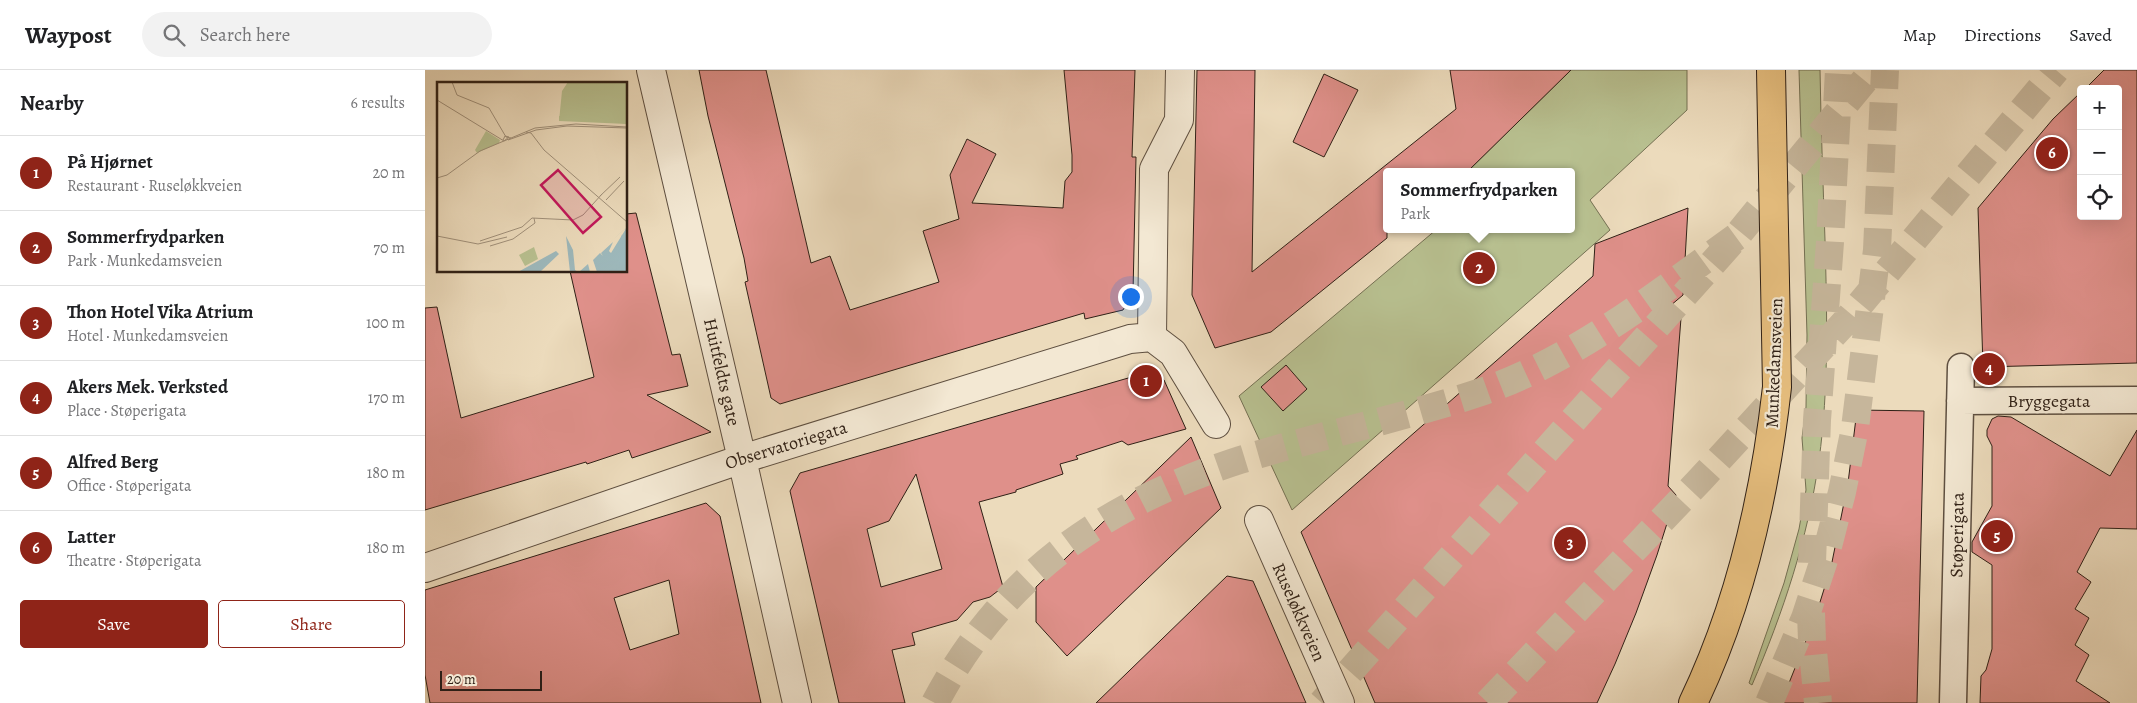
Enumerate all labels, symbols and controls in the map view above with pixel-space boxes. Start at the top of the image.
search box [142,12,492,57]
text: Waypost [25,19,112,51]
icon: search [160,21,188,49]
text: Search here [200,22,290,48]
text: Map [1903,23,1936,47]
text: Directions [1964,23,2041,47]
text: Saved [2069,23,2112,47]
inset map [437,82,627,272]
map controls [2077,85,2122,220]
button: + [2077,85,2122,130]
text: Nearby [20,89,83,117]
text: 6 results [351,92,405,114]
button: − [2077,130,2122,175]
pin: 6 [2036,134,2068,172]
text: På Hjørnet [67,149,153,175]
text: 1 [33,162,39,184]
text: 20 m [372,162,405,184]
popup [1383,168,1575,233]
text: Restaurant · Ruseløkkveien [67,175,242,197]
button: locate [2077,175,2122,220]
text: Sommerfrydparken [1400,177,1558,203]
text: Park [1400,203,1430,225]
text: Sommerfrydparken [67,224,224,250]
text: 2 [32,237,40,259]
text: 70 m [373,237,405,259]
pin: 2 [1463,249,1495,287]
text: Park · Munkedamsveien [67,250,222,272]
your location [1118,284,1144,310]
street label: Munkedamsveien [1760,297,1788,428]
text: Thon Hotel Vika Atrium [67,299,254,325]
text: 3 [33,312,39,334]
text: 100 m [366,312,405,334]
street label: Huitfeldts gate [698,316,746,428]
text: Hotel · Munkedamsveien [67,325,228,347]
pin: 4 [1973,350,2005,388]
pin: 1 [1130,362,1162,400]
text: Akers Mek. Verksted [67,374,228,400]
text: 4 [32,387,40,409]
text: 170 m [368,387,405,409]
street label: Bryggegata [2008,389,2091,413]
text: Place · Støperigata [67,400,186,422]
street label: Observatoriegata [722,415,851,475]
text: Alfred Berg [67,449,158,475]
text: 5 [33,462,39,484]
text: 180 m [367,462,405,484]
text: Office · Støperigata [67,475,191,497]
street label: Støperigata [1944,491,1970,578]
pin: 5 [1981,517,2013,555]
text: Latter [67,524,115,550]
pin: 3 [1554,524,1586,562]
text: 6 [32,537,40,559]
text: 180 m [367,537,405,559]
text: Theatre · Støperigata [67,550,201,572]
street label: Ruseløkkveien [1267,559,1331,665]
button: Save [20,600,208,648]
button: Share [218,600,405,648]
scale bar [440,668,543,691]
text: 20 m [447,670,476,689]

